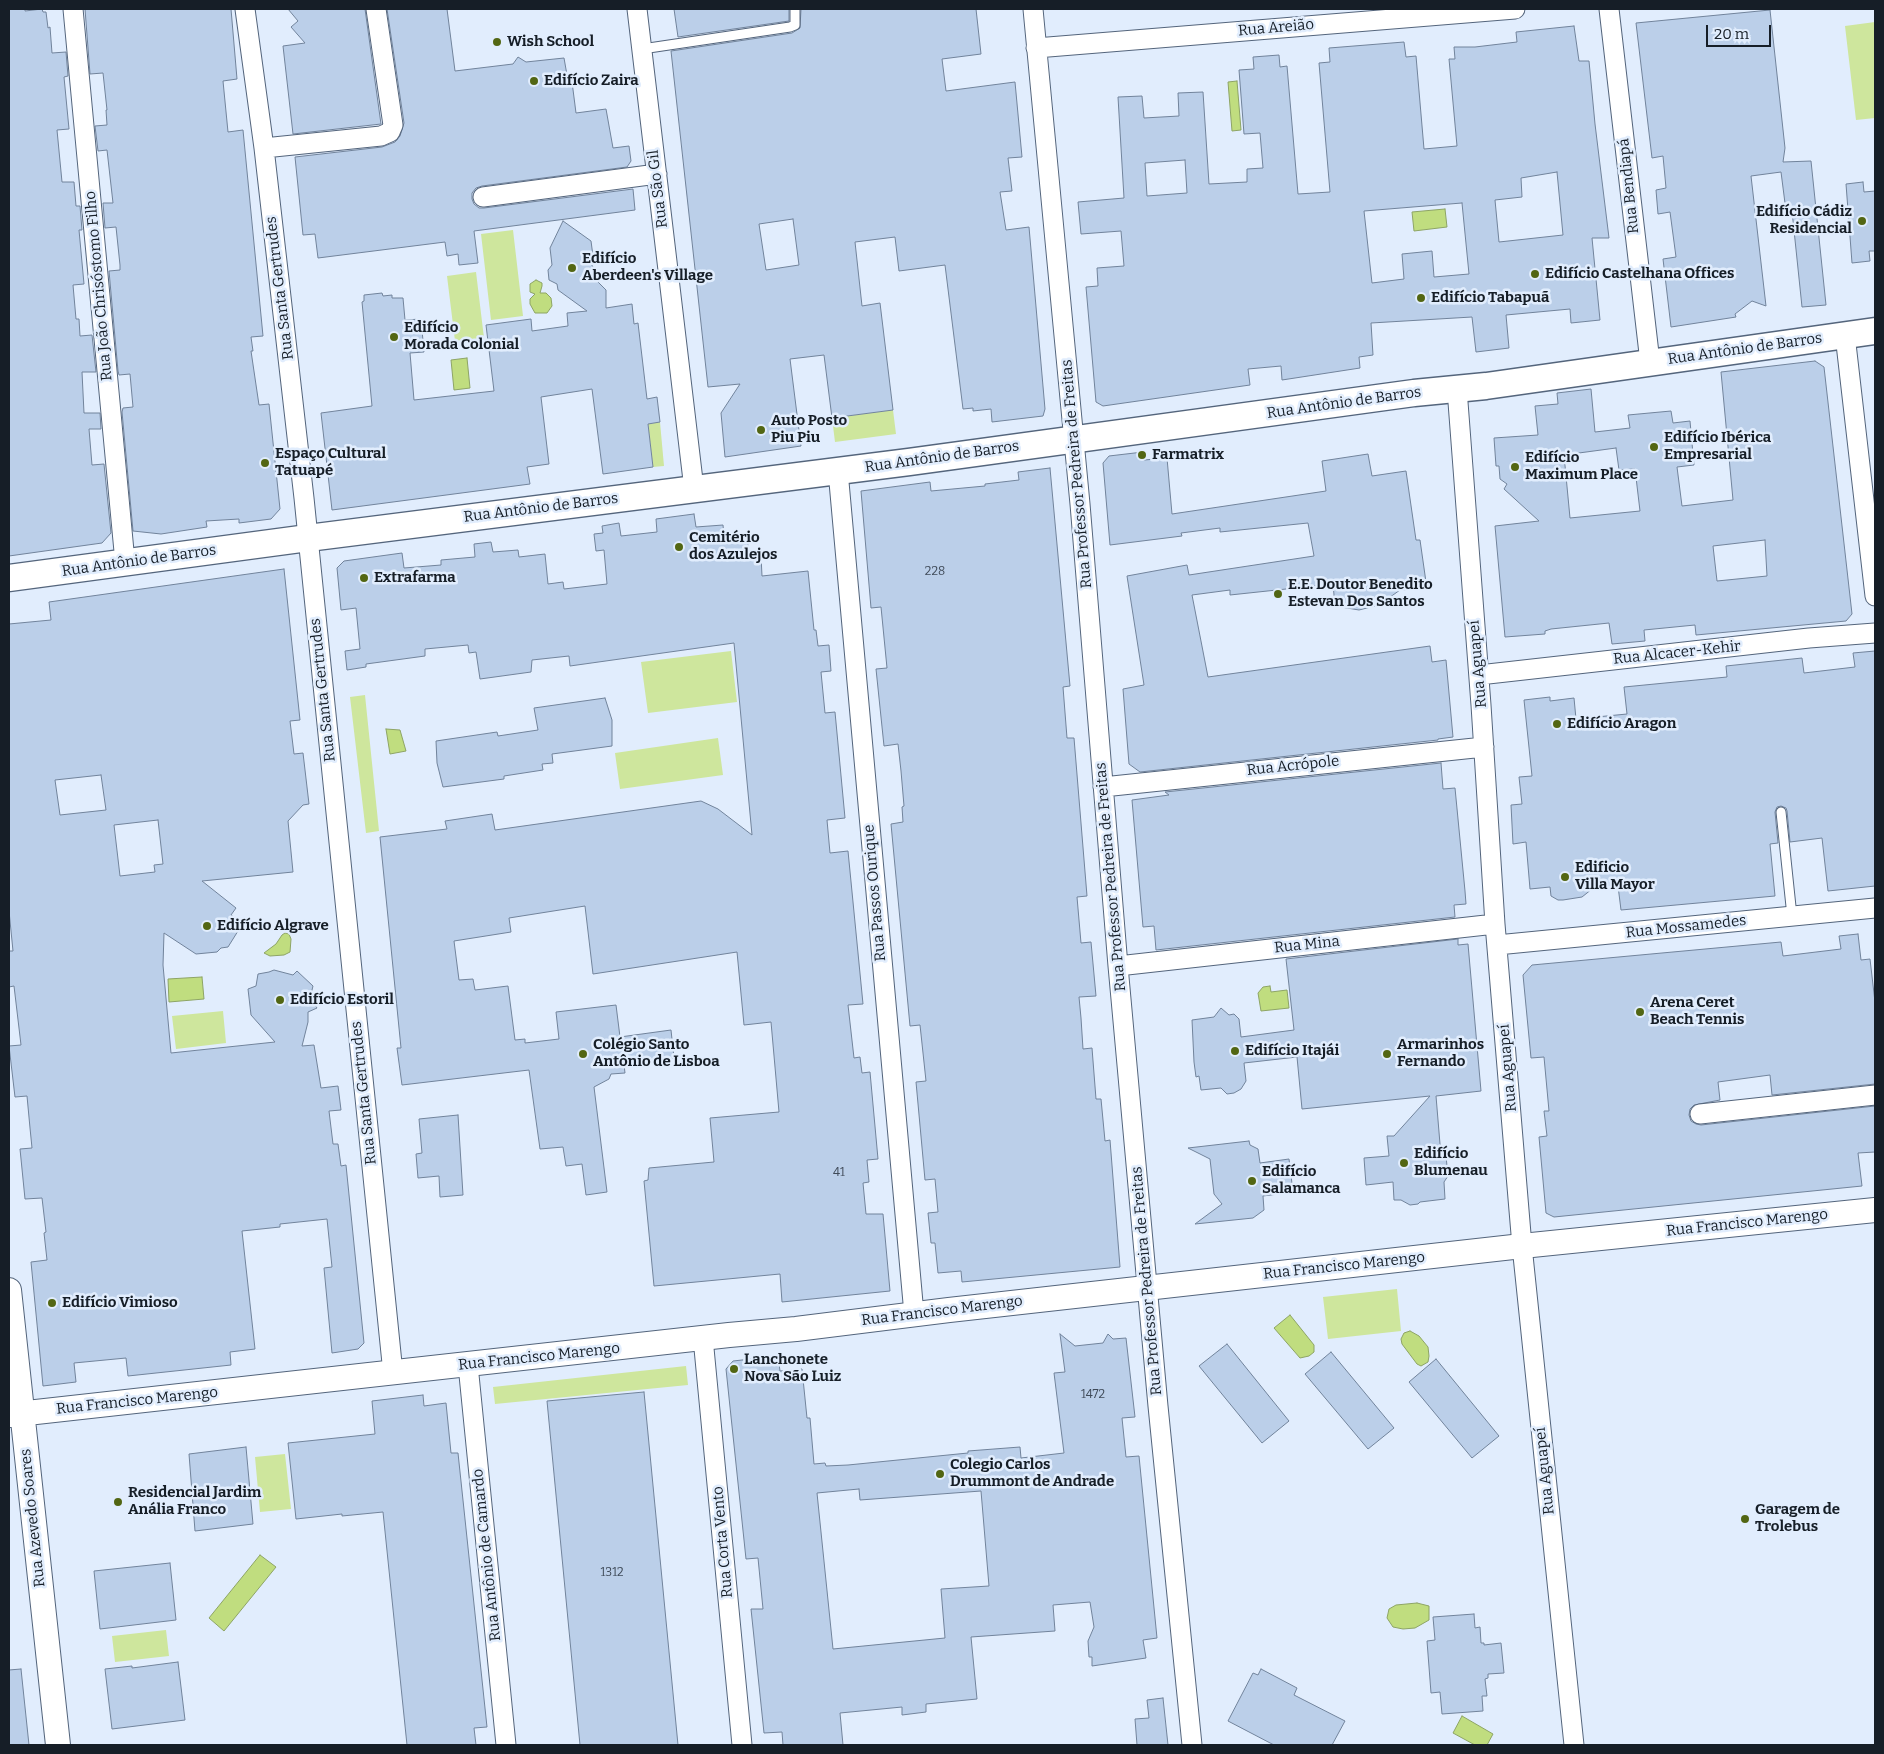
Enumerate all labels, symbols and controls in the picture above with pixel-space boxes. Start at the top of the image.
scale bar [1709,15,1774,47]
street label: Rua Areião [1237,16,1315,40]
text: 20 m [1714,25,1749,43]
place label: Wish School [507,33,594,51]
marker: Wish School [491,36,503,48]
place label: Edifício Zaira [544,72,639,90]
marker: Edifício Zaira [528,75,540,87]
street label: Rua Bendiapá [1615,137,1643,235]
street label: Rua São Gil [644,149,672,229]
street label: Rua João Chrisóstomo Filho [82,190,116,382]
place label: Edifício Cádiz Residencial [1756,203,1852,238]
street label: Rua Santa Gertrudes [262,215,298,361]
marker: Edifício Cádiz Residencial [1856,215,1868,227]
place label: Edifício Aberdeen's Village [582,250,713,285]
marker: Edifício Aberdeen's Village [566,262,578,274]
place label: Edifício Castelhana Offices [1545,265,1734,283]
marker: Edifício Castelhana Offices [1529,268,1541,280]
place label: Edifício Tabapuã [1431,289,1549,307]
marker: Edifício Tabapuã [1415,292,1427,304]
place label: Edifício Morada Colonial [404,319,519,354]
street label: Rua Antônio de Barros [1667,329,1823,369]
marker: Edifício Morada Colonial [388,331,400,343]
street label: Rua Professor Pedreira de Freitas [1058,359,1096,589]
street label: Rua Antônio de Barros [1266,383,1422,423]
place label: Auto Posto Piu Piu [771,412,847,447]
marker: Auto Posto Piu Piu [755,424,767,436]
place label: Edifício Ibérica Empresarial [1664,429,1771,464]
street label: Rua Antônio de Barros [864,437,1020,477]
marker: Edifício Ibérica Empresarial [1648,441,1660,453]
place label: Espaço Cultural Tatuapé [275,445,386,480]
place label: Farmatrix [1152,446,1224,464]
marker: Farmatrix [1136,449,1148,461]
place label: Edifício Maximum Place [1525,449,1638,484]
marker: Espaço Cultural Tatuapé [259,457,271,469]
marker: Edifício Maximum Place [1509,461,1521,473]
street label: Rua Antônio de Barros [463,490,619,526]
place label: Cemitério dos Azulejos [689,529,777,564]
street label: Rua Antônio de Barros [61,541,217,581]
marker: Cemitério dos Azulejos [673,541,685,553]
house number: 228 [925,565,945,579]
place label: Extrafarma [374,569,456,587]
marker: Extrafarma [358,572,370,584]
place label: E.E. Doutor Benedito Estevan Dos Santos [1288,576,1433,611]
marker: E.E. Doutor Benedito Estevan Dos Santos [1272,588,1284,600]
street label: Rua Santa Gertrudes [307,617,339,763]
street label: Rua Aguapeí [1465,619,1491,709]
street label: Rua Alcacer-Kehir [1612,637,1742,669]
place label: Edifício Aragon [1567,715,1676,733]
marker: Edifício Aragon [1551,718,1563,730]
street label: Rua Acrópole [1246,752,1340,780]
street label: Rua Professor Pedreira de Freitas [1092,762,1130,992]
street label: Rua Passos Ourique [860,824,890,962]
place label: Edificio Villa Mayor [1575,859,1655,894]
marker: Edificio Villa Mayor [1559,871,1571,883]
street label: Rua Mossamedes [1625,912,1747,942]
place label: Edifício Algrave [217,917,329,935]
marker: Edifício Algrave [201,920,213,932]
street label: Rua Mina [1273,933,1341,957]
place label: Edifício Estoril [290,991,394,1009]
marker: Edifício Estoril [274,994,286,1006]
place label: Arena Ceret Beach Tennis [1650,994,1744,1029]
marker: Arena Ceret Beach Tennis [1634,1006,1646,1018]
street label: Rua Santa Gertrudes [348,1020,380,1166]
street label: Rua Aguapeí [1495,1023,1521,1113]
place label: Colégio Santo Antônio de Lisboa [593,1036,720,1071]
place label: Armarinhos Fernando [1397,1036,1484,1071]
place label: Edifício Itajái [1245,1042,1339,1060]
marker: Edifício Itajái [1229,1045,1241,1057]
marker: Colégio Santo Antônio de Lisboa [577,1048,589,1060]
marker: Armarinhos Fernando [1381,1048,1393,1060]
place label: Edifício Blumenau [1414,1145,1488,1180]
marker: Edifício Blumenau [1398,1157,1410,1169]
place label: Edifício Salamanca [1262,1163,1340,1198]
house number: 41 [833,1166,845,1180]
street label: Rua Professor Pedreira de Freitas [1128,1166,1166,1396]
marker: Edifício Salamanca [1246,1175,1258,1187]
street label: Rua Francisco Marengo [1665,1206,1829,1240]
street label: Rua Francisco Marengo [1262,1249,1426,1283]
street label: Rua Francisco Marengo [860,1292,1024,1330]
place label: Edifício Vimioso [62,1294,178,1312]
marker: Edifício Vimioso [46,1297,58,1309]
street label: Rua Francisco Marengo [457,1340,621,1374]
place label: Lanchonete Nova São Luiz [744,1351,841,1386]
marker: Lanchonete Nova São Luiz [728,1363,740,1375]
street label: Rua Francisco Marengo [55,1384,219,1418]
house number: 1472 [1081,1388,1105,1402]
street label: Rua Aguapeí [1531,1426,1559,1516]
street label: Rua Azevedo Soares [17,1448,49,1588]
place label: Colegio Carlos Drummont de Andrade [950,1456,1114,1491]
street label: Rua Antônio de Camardo [469,1468,505,1642]
marker: Colegio Carlos Drummont de Andrade [934,1468,946,1480]
place label: Residencial Jardim Anália Franco [128,1484,261,1519]
street label: Rua Corta Vento [709,1485,737,1599]
marker: Residencial Jardim Anália Franco [112,1496,124,1508]
place label: Garagem de Trolebus [1755,1501,1840,1536]
marker: Garagem de Trolebus [1739,1513,1751,1525]
house number: 1312 [600,1566,624,1580]

